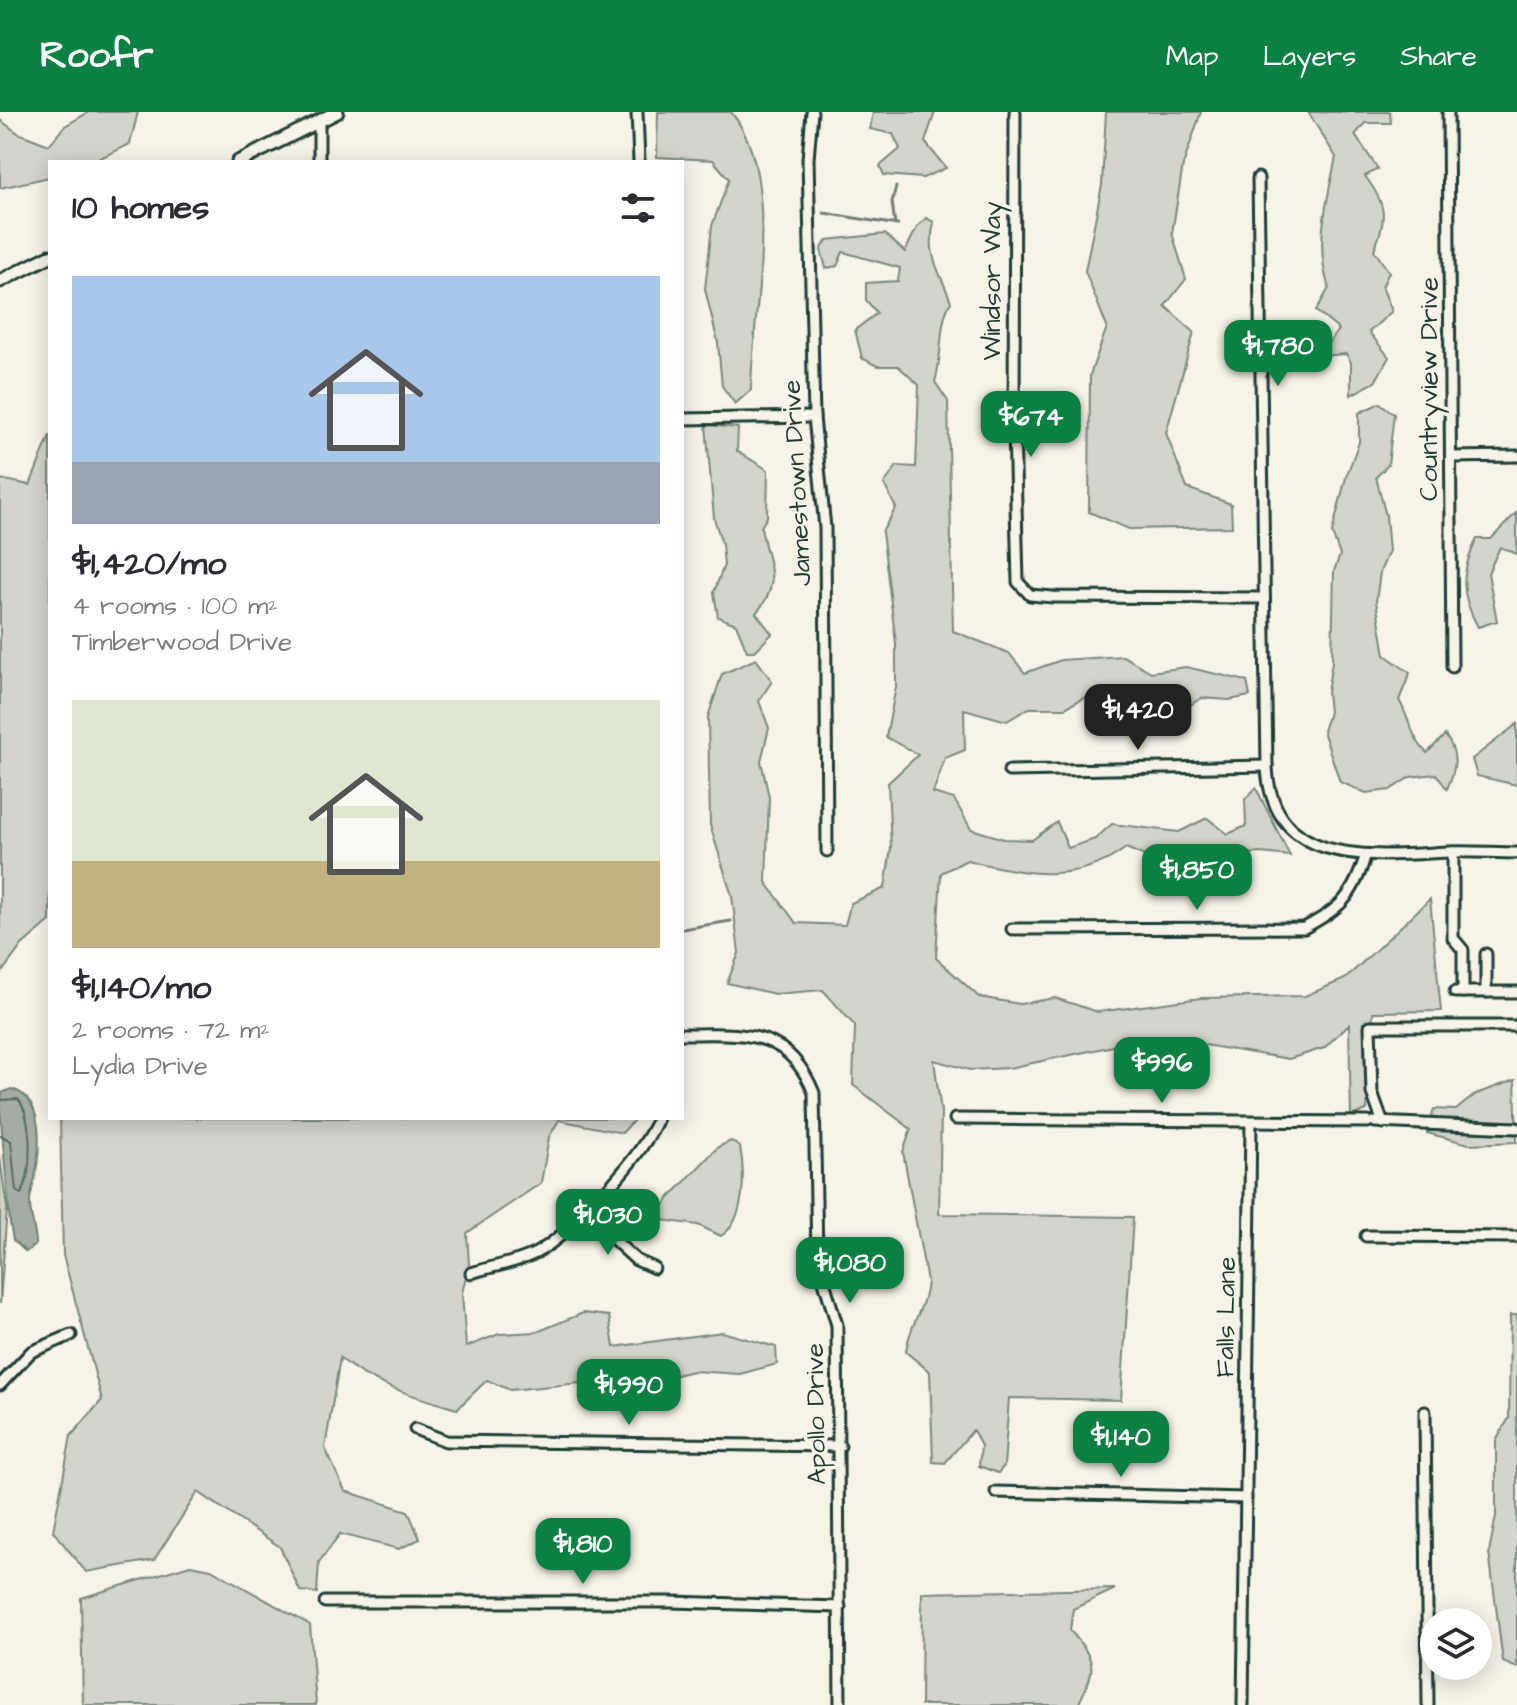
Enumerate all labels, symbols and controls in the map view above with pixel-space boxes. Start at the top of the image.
text: Roofr [40,30,153,82]
text: Map [1166,37,1219,76]
text: Layers [1263,37,1356,76]
text: Share [1400,37,1477,76]
text: 10 homes [72,184,209,232]
icon: filters [616,186,660,230]
street label: Windsor Way [974,201,1012,361]
street label: Countryview Drive [1411,277,1449,501]
pin: $1,780 [1213,320,1343,388]
icon: home [294,328,438,472]
text: $1,780 [1242,328,1314,364]
street label: Jamestown Drive [774,379,820,587]
pin: $674 [984,391,1078,459]
text: $674 [999,399,1063,435]
text: $1,420/mo [72,540,226,588]
text: 4 rooms · 100 m² [72,588,278,624]
text: Timberwood Drive [72,624,292,660]
pin: $1,420 [1073,684,1203,752]
text: $1,420 [1102,692,1174,728]
icon: home [294,752,438,896]
pin: $1,850 [1132,844,1262,912]
text: $1,850 [1160,852,1234,888]
text: $1,140/mo [72,964,211,1012]
text: 2 rooms · 72 m² [72,1012,270,1048]
pin: $996 [1115,1037,1209,1105]
text: $996 [1132,1045,1192,1081]
text: Lydia Drive [72,1048,208,1084]
pin: $1,030 [543,1189,673,1257]
text: $1,030 [574,1197,642,1233]
pin: $1,080 [785,1237,915,1305]
text: $1,080 [814,1245,886,1281]
street label: Falls Lane [1207,1256,1245,1378]
street label: Apollo Drive [797,1343,835,1485]
pin: $1,990 [564,1359,694,1427]
text: $1,990 [595,1367,663,1403]
pin: $1,140 [1056,1411,1186,1479]
text: $1,140 [1091,1419,1151,1455]
pin: $1,810 [518,1518,648,1586]
text: $1,810 [553,1526,613,1562]
map controls [1420,1608,1492,1680]
button: layers [1420,1608,1492,1680]

